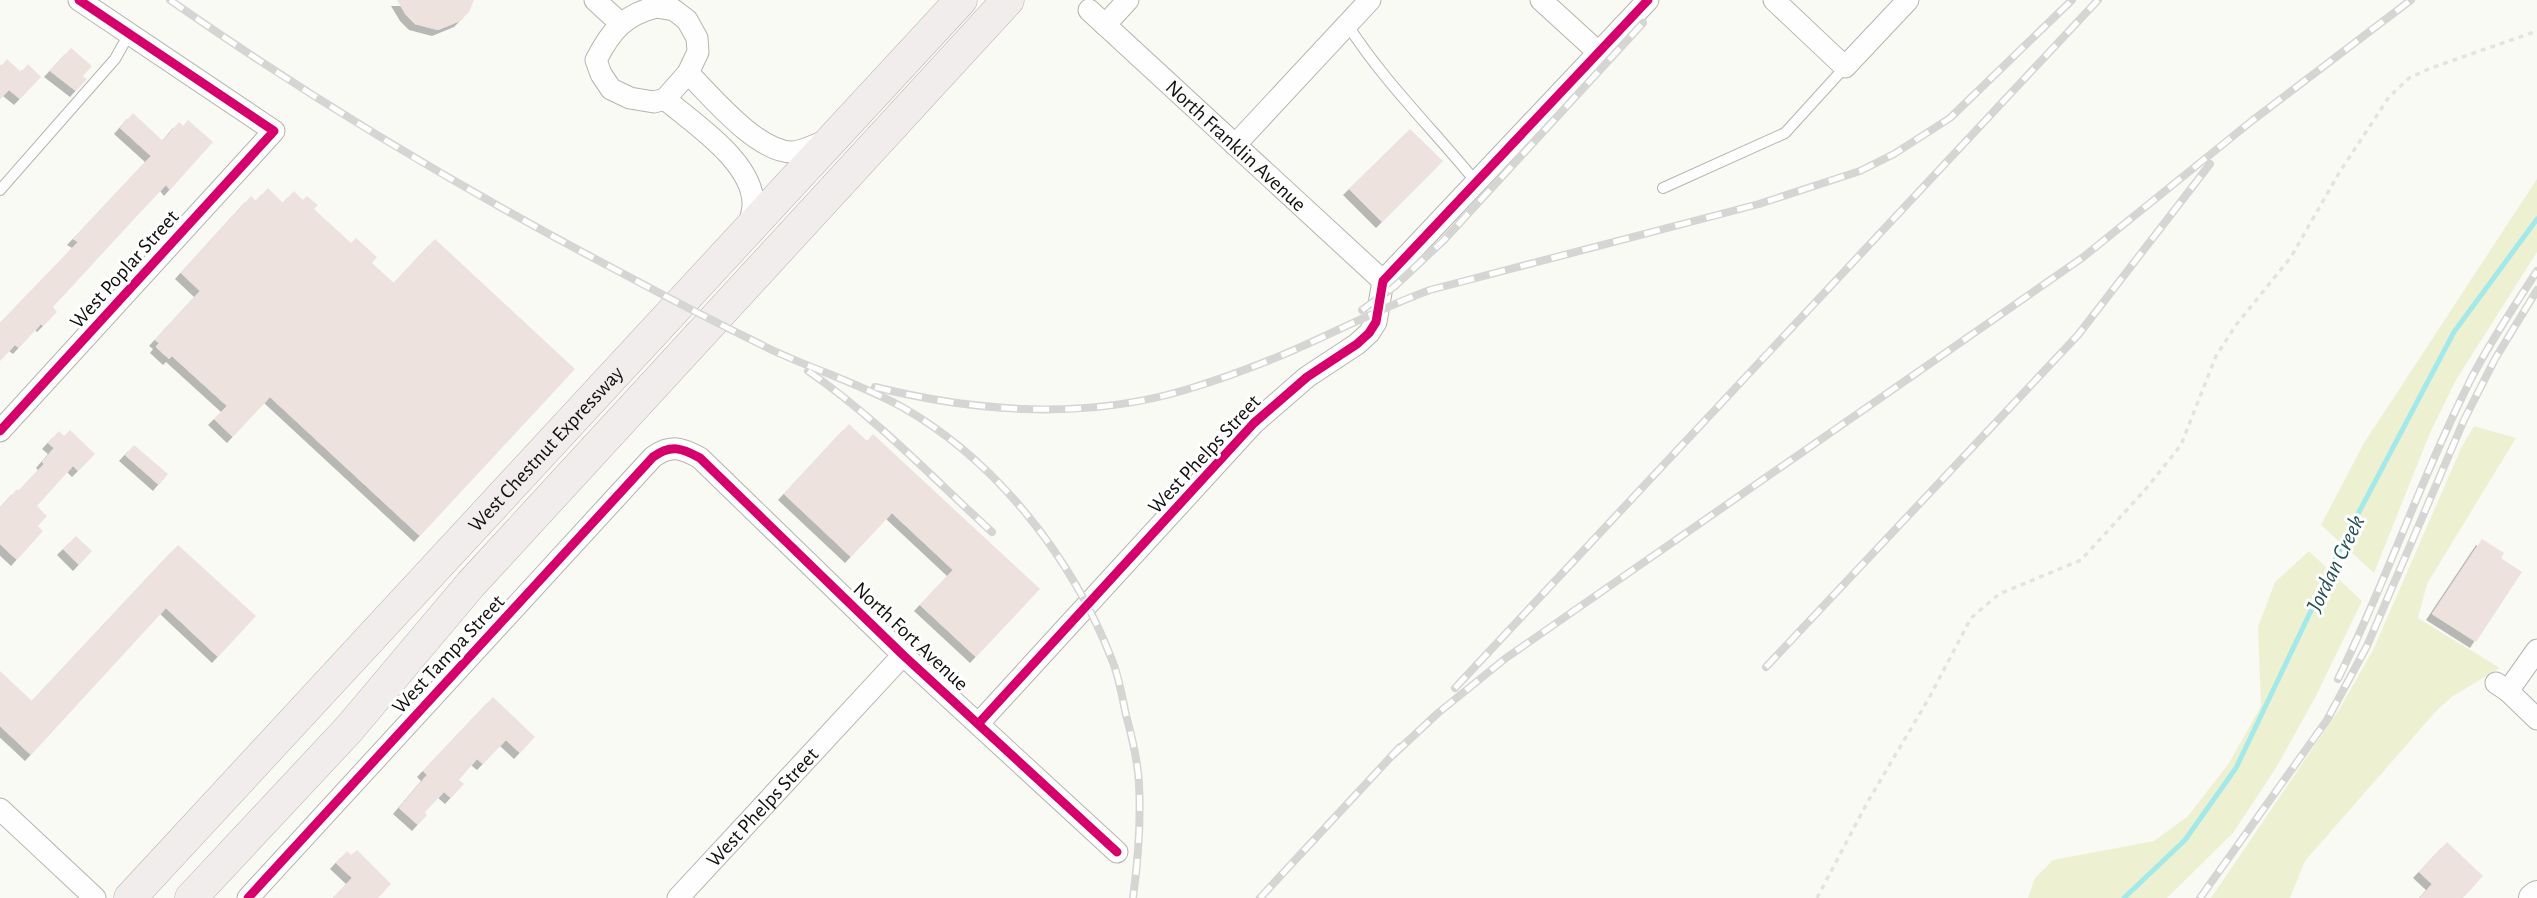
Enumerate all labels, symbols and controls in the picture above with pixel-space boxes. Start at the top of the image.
street label: North Franklin Avenue [1161,76,1310,216]
street label: West Poplar Street [66,206,183,332]
street label: West Chestnut Expressway [465,362,628,536]
street label: West Phelps Street [1144,391,1265,518]
water label: Jordan Creek [2303,511,2370,616]
street label: North Fort Avenue [849,578,972,695]
street label: West Tampa Street [388,591,509,718]
street label: West Phelps Street [703,744,823,871]

